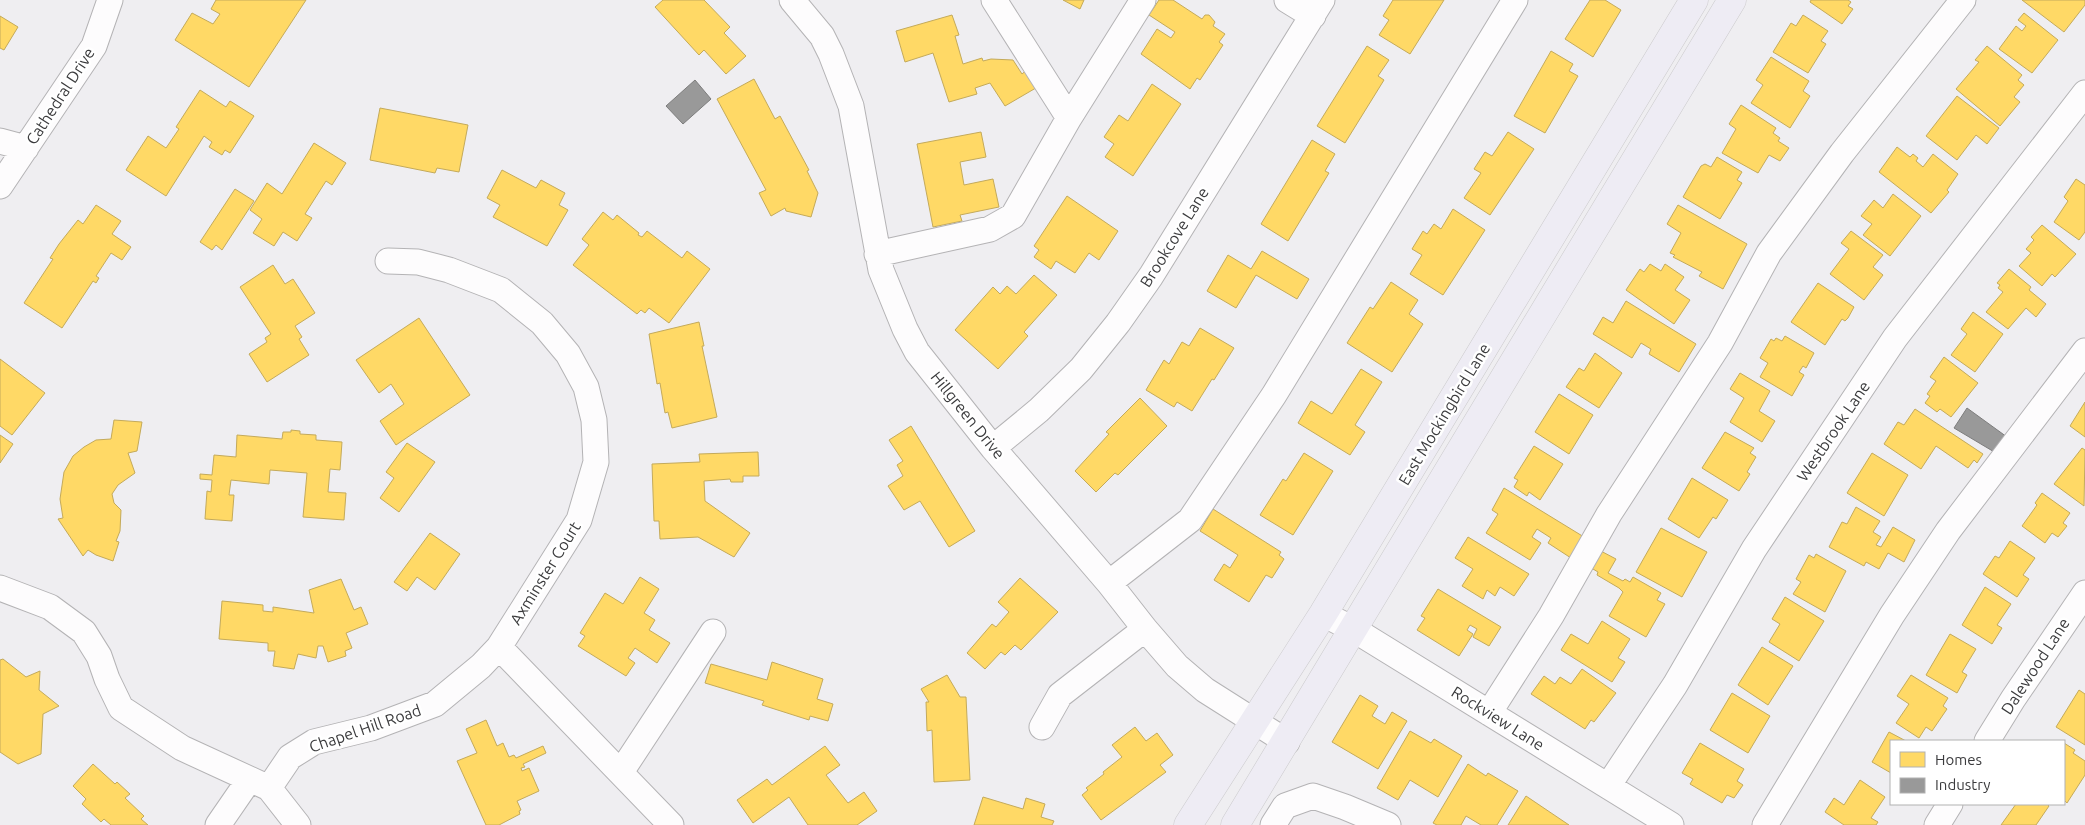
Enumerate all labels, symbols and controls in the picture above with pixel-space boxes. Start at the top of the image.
street label: Cathedral Drive [22,44,98,148]
street label: Brookcove Lane [1136,184,1212,290]
street label: East Mockingbird Lane [1395,340,1493,488]
street label: Hillgreen Drive [927,368,1009,462]
street label: Westbrook Lane [1793,378,1873,484]
street label: Axminster Court [506,518,584,628]
street label: Dalewood Lane [1997,615,2073,717]
street label: Rockview Lane [1448,682,1548,754]
street label: Chapel Hill Road [307,700,423,756]
legend [1890,740,2065,805]
text: Homes [1935,751,1982,768]
text: Industry [1935,776,1990,793]

